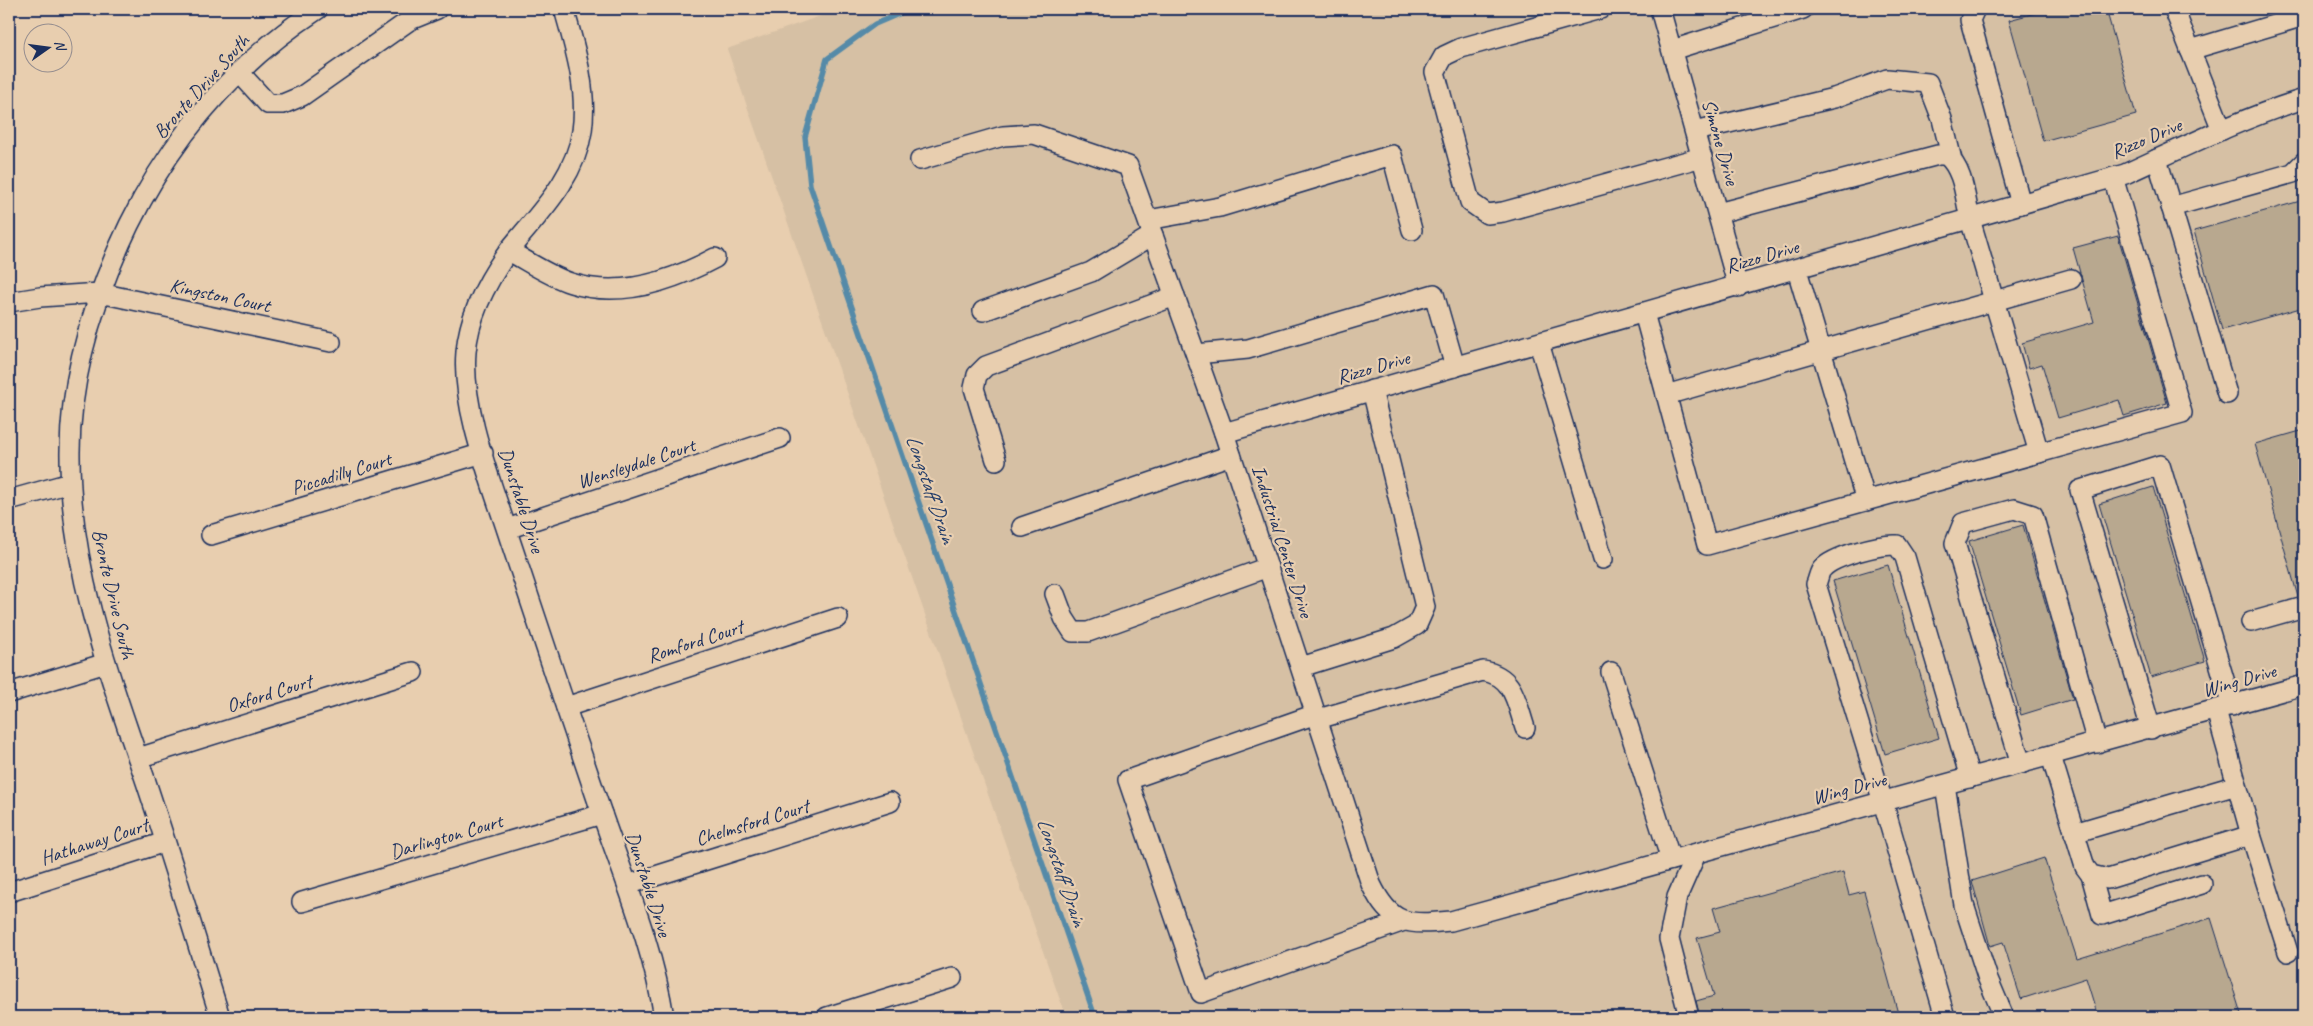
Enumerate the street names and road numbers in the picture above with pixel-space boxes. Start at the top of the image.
street label: Bronte Drive South [148,28,256,144]
street label: Simone Drive [1696,96,1745,189]
street label: Rizzo Drive [2107,112,2187,165]
street label: Rizzo Drive [1723,234,1803,279]
street label: Kingston Court [167,273,275,319]
street label: Rizzo Drive [1334,345,1414,390]
street label: Wensleydale Court [574,432,700,494]
street label: Dunstable Drive [493,445,551,557]
street label: Piccadilly Court [288,446,396,501]
street label: Industrial Center Drive [1246,462,1319,622]
street label: Bronte Drive South [86,527,141,663]
street label: Romford Court [644,613,749,669]
street label: Wing Drive [2199,658,2280,703]
street label: Oxford Court [223,668,318,718]
street label: Wing Drive [1810,766,1890,810]
street label: Chelmsford Court [692,792,815,852]
street label: Darlington Court [387,808,508,864]
street label: Hathaway Court [37,811,154,871]
street label: Dunstable Drive [620,829,678,941]

